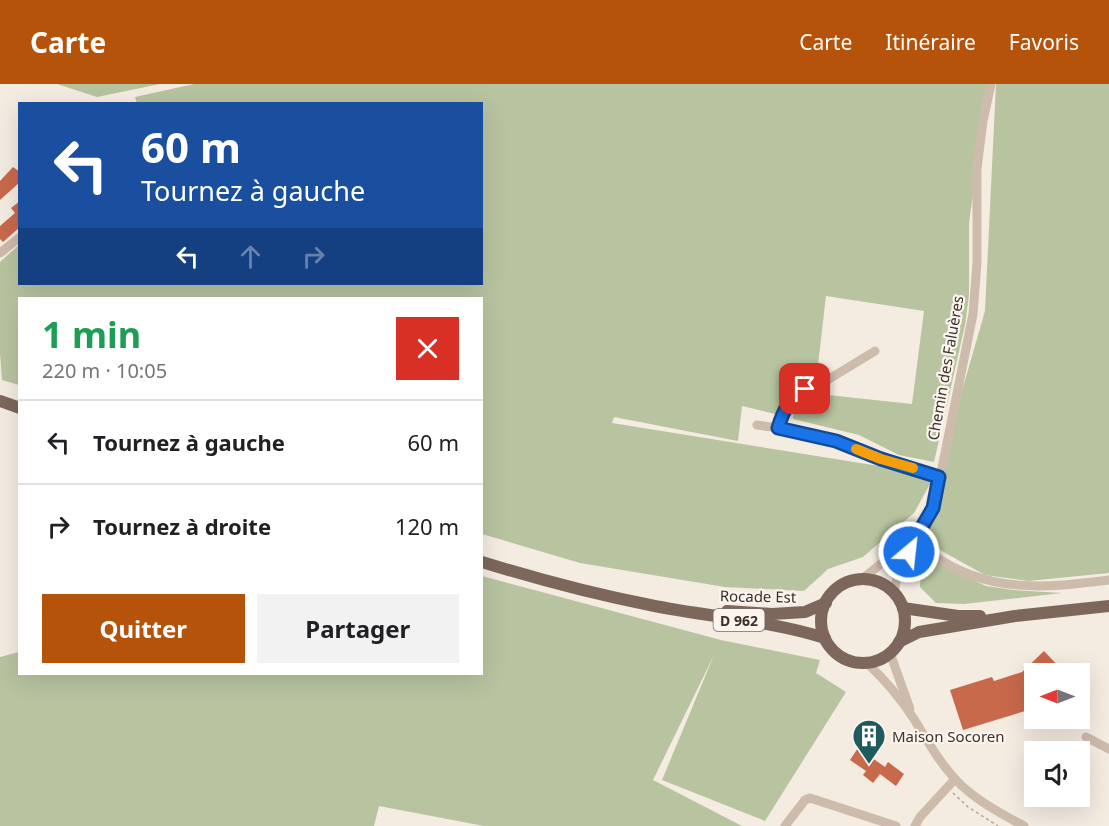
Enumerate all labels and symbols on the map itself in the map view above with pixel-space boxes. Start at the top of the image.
street label: Chemin des Faluères [922,294,968,442]
pin [779,363,830,414]
position arrow [877,520,941,584]
street label: Rocade Est [720,585,797,607]
road number: D 962 [714,609,764,631]
north arrow [1024,663,1090,729]
building icon: Maison Socoren [851,718,887,765]
place label: Maison Socoren [892,726,1005,746]

